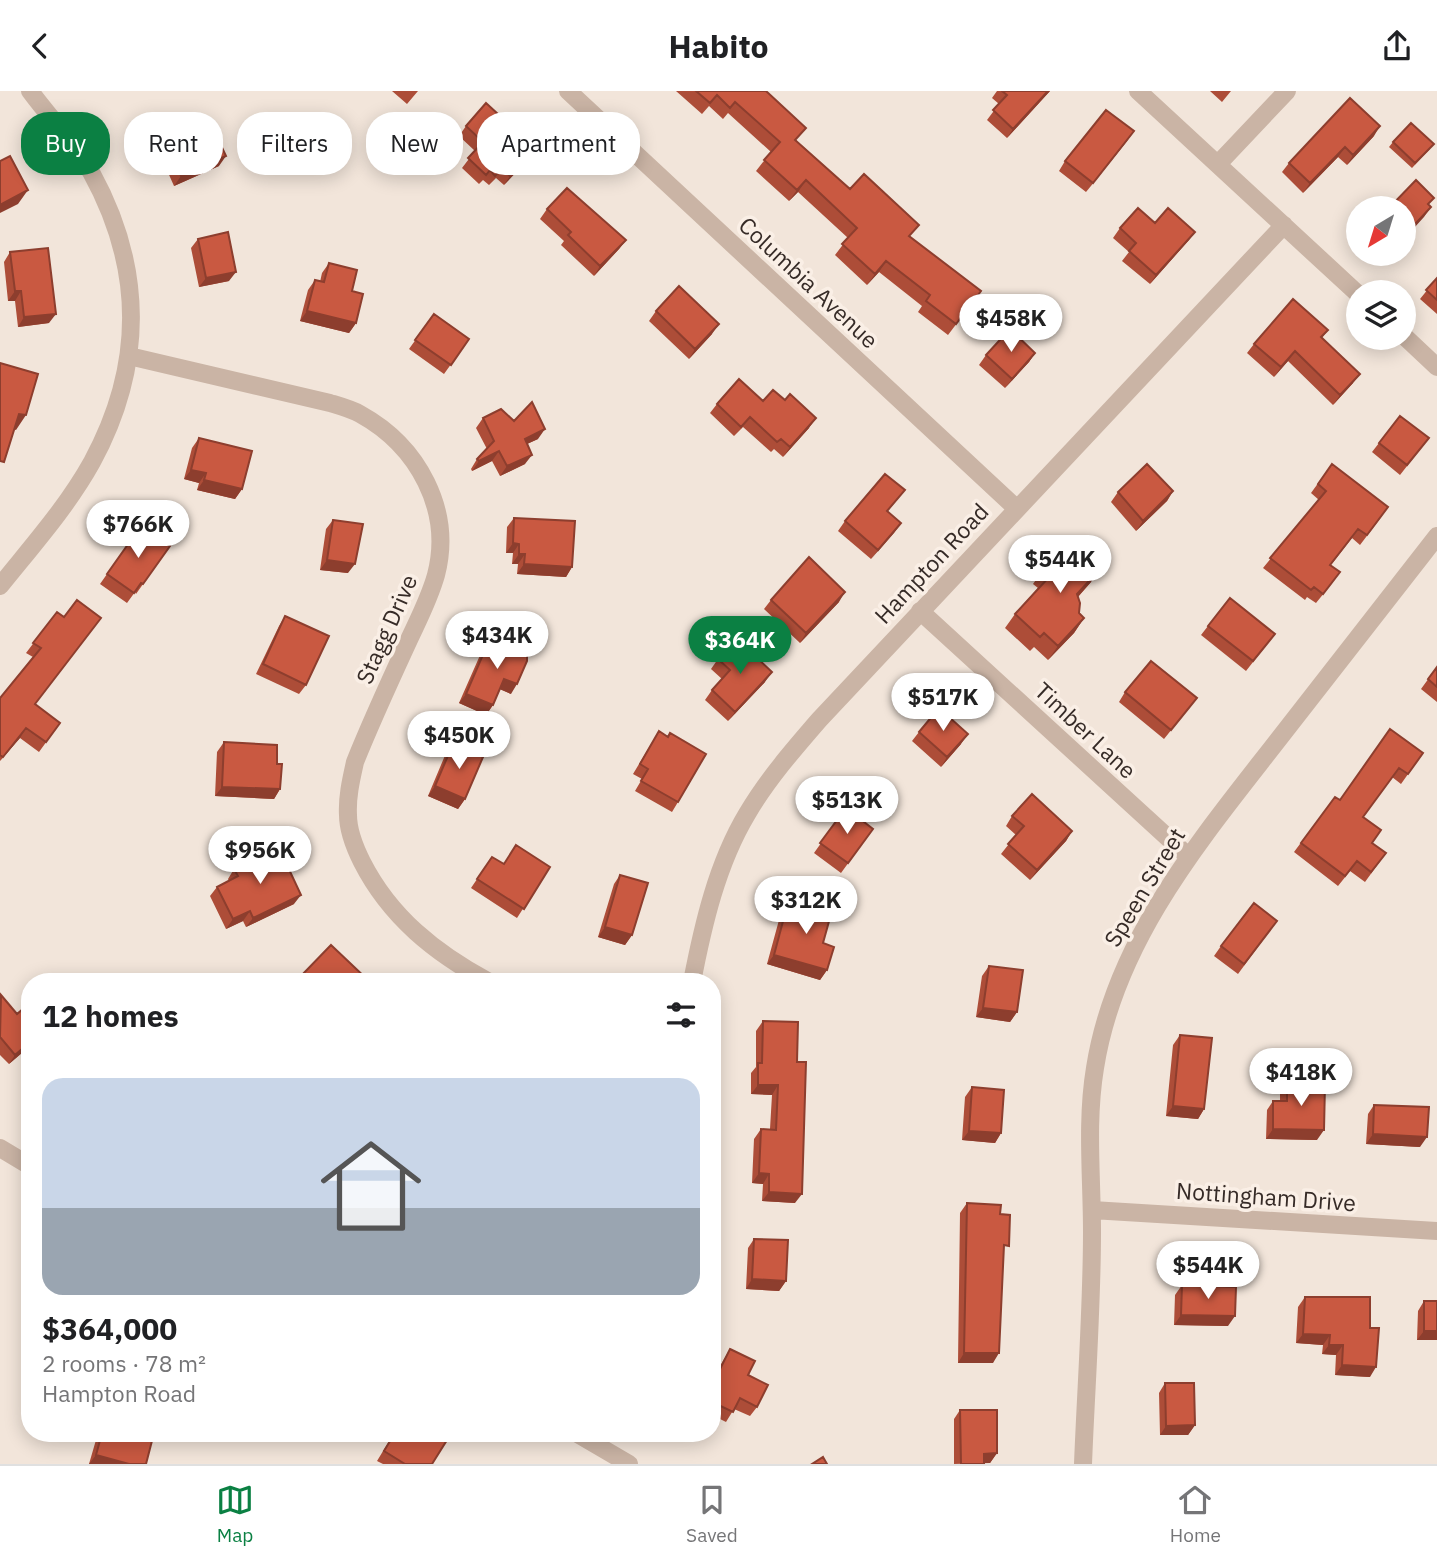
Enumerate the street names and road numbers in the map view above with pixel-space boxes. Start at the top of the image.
street label: Columbia Avenue [733,210,885,354]
street label: Hampton Road [867,496,995,630]
street label: Stagg Drive [349,570,423,688]
street label: Timber Lane [1029,675,1143,785]
street label: Speen Street [1097,822,1191,952]
street label: Nottingham Drive [1175,1175,1357,1217]

